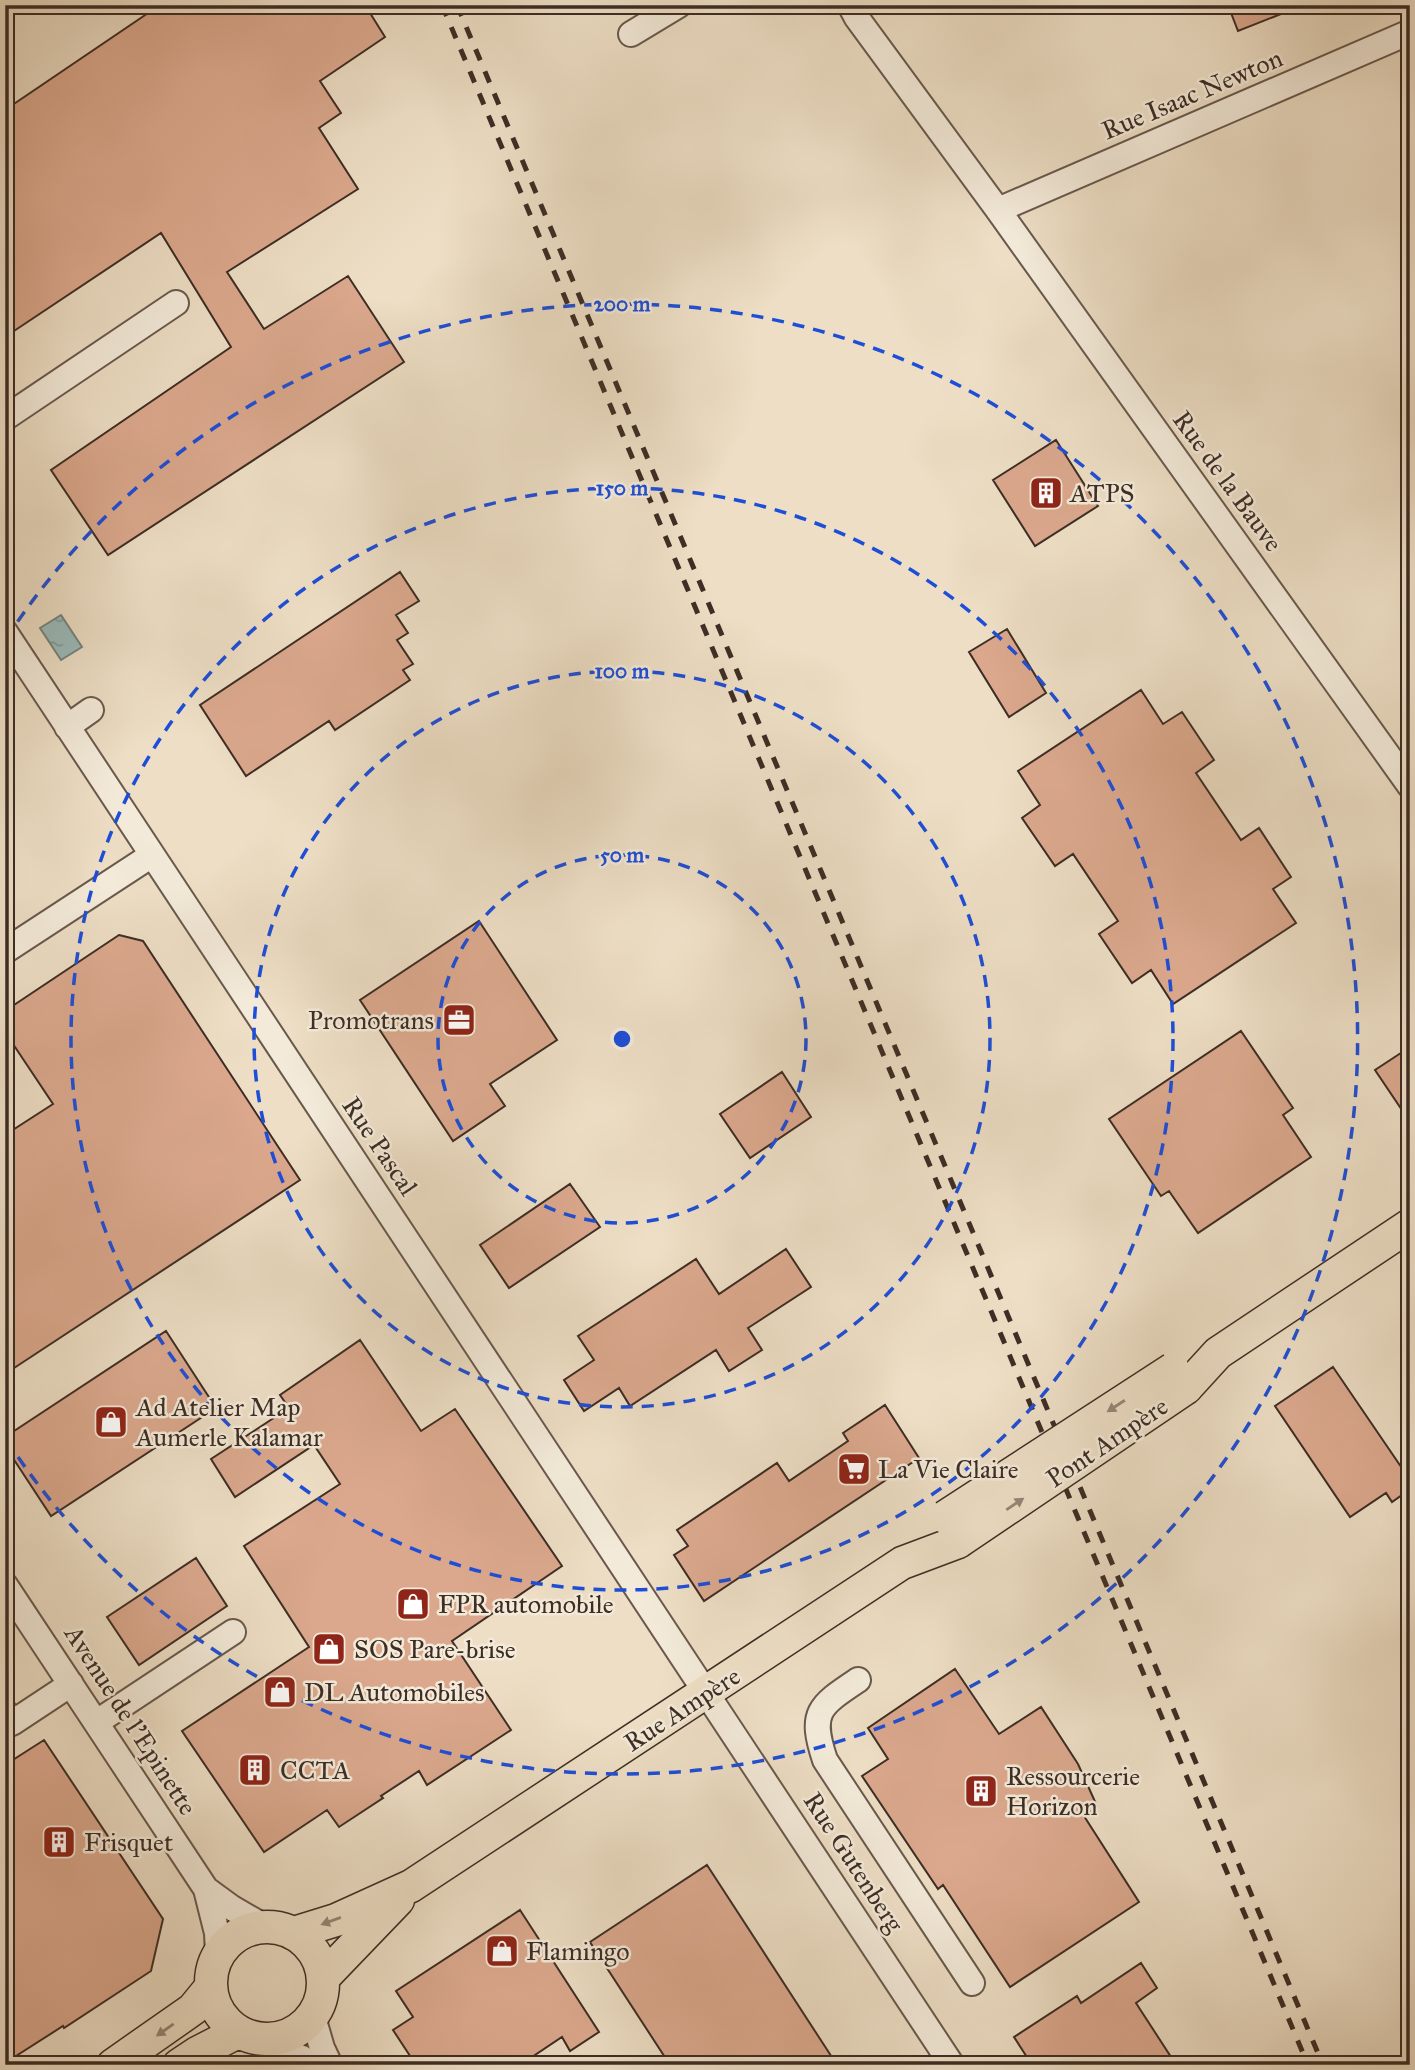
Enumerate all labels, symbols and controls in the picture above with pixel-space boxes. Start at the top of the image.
street label: Rue Isaac Newton [1097,42,1287,146]
text: 200 m [594,291,651,317]
street label: Rue de la Bauve [1166,404,1290,558]
building icon: ATPS [1027,474,1065,512]
text: 150 m [596,475,648,501]
place label: ATPS [1069,477,1134,509]
text: 100 m [595,658,650,684]
text: 50 m [600,842,644,868]
office icon: Promotrans [440,1001,478,1039]
place label: Promotrans [308,1004,434,1036]
centre of rings [610,1027,634,1051]
street label: Rue Pascal [335,1091,425,1201]
street label: Pont Ampère [1040,1390,1174,1494]
place label: Ad Atelier Map Aumerle Kalamar [135,1391,323,1453]
one-way arrow [1107,1399,1126,1412]
shop icon: Ad Atelier Map Aumerle Kalamar [92,1403,130,1441]
supermarket icon: La Vie Claire [835,1450,873,1488]
place label: La Vie Claire [878,1453,1019,1485]
one-way arrow [1005,1498,1024,1511]
shop icon: FPR automobile [394,1585,432,1623]
place label: FPR automobile [438,1588,614,1620]
street label: Avenue de l'Epinette [57,1618,204,1821]
shop icon: SOS Pare-brise [310,1630,348,1668]
place label: SOS Pare-brise [354,1633,516,1665]
street label: Rue Ampère [618,1660,746,1758]
shop icon: DL Automobiles [261,1673,299,1711]
place label: DL Automobiles [304,1676,485,1708]
building icon: CCTA [236,1751,274,1789]
place label: CCTA [280,1754,351,1786]
place label: Ressourcerie Horizon [1006,1760,1140,1822]
building icon: Ressourcerie Horizon [962,1772,1000,1810]
street label: Rue Gutenberg [797,1786,912,1939]
building icon: Frisquet [40,1823,78,1861]
place label: Frisquet [84,1826,173,1858]
one-way arrow [320,1916,341,1927]
shop icon: Flamingo [483,1932,521,1970]
place label: Flamingo [526,1935,630,1967]
one-way arrow [156,2022,174,2036]

